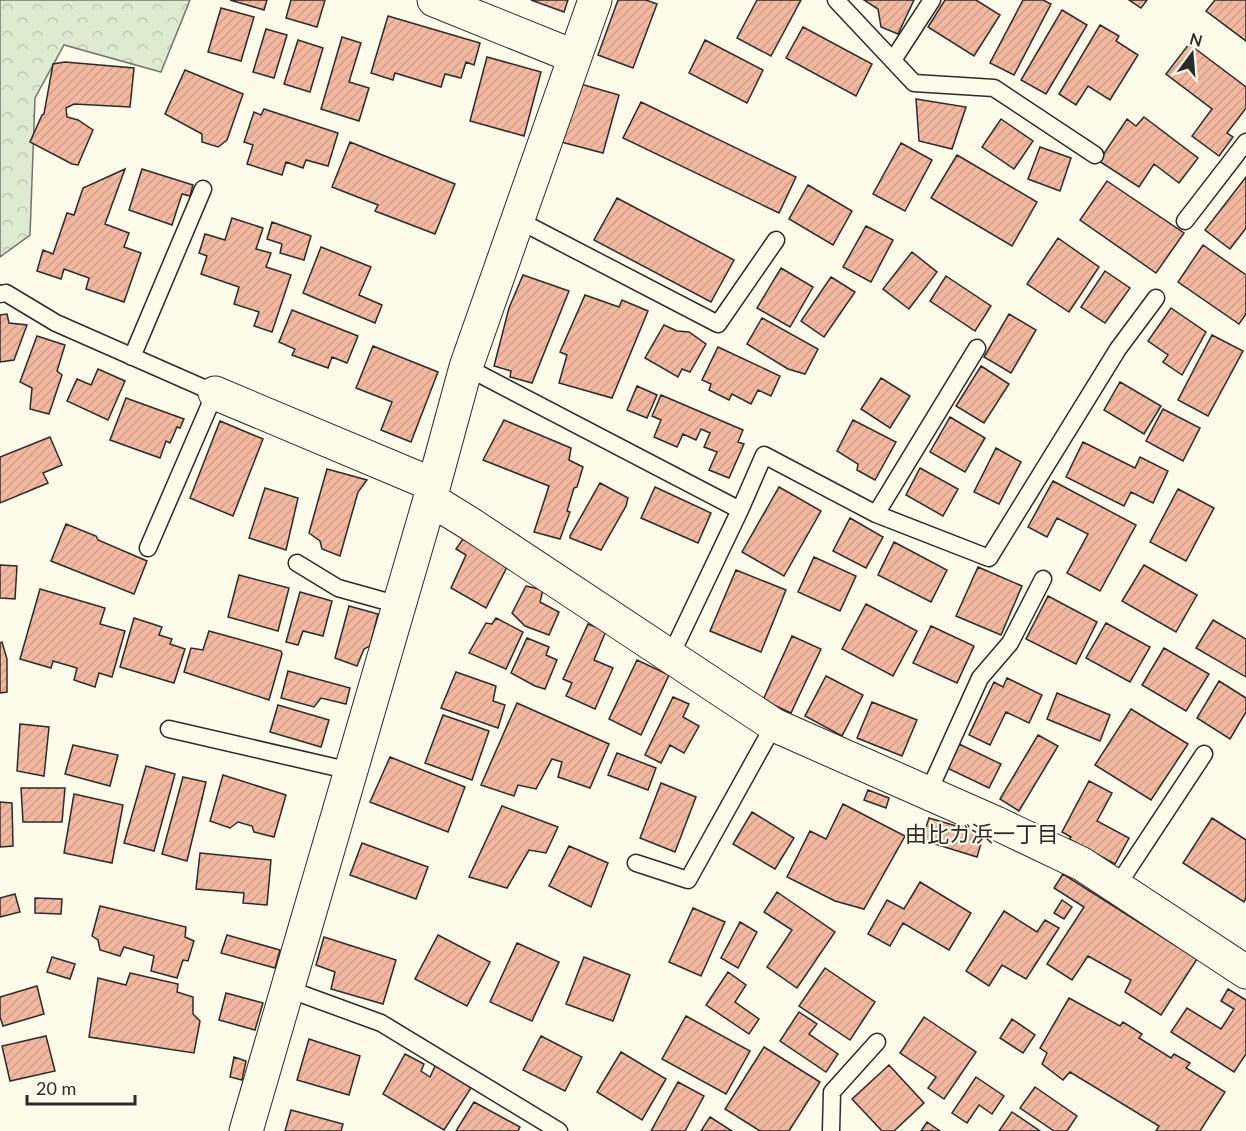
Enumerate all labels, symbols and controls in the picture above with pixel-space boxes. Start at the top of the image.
north arrow [1162,24,1222,84]
text: N [1188,28,1205,50]
district label: 由比ガ浜一丁目 [905,820,1059,847]
scale bar [27,1068,135,1106]
text: 20 m [36,1077,76,1099]

